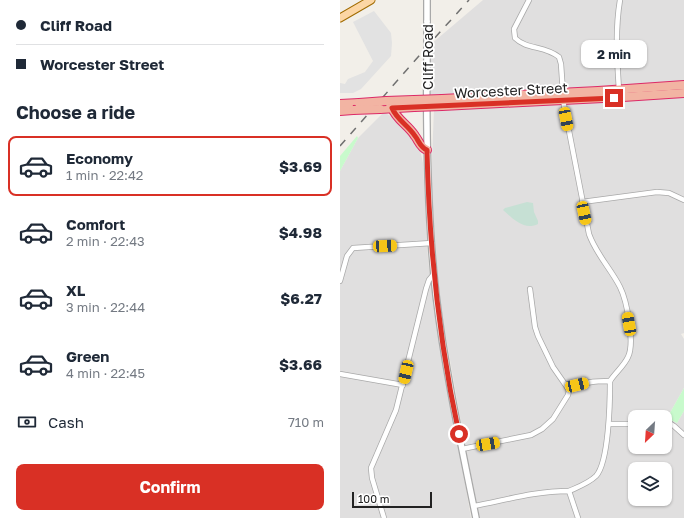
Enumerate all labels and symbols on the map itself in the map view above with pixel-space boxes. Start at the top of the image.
street label: Cliff Road [419,24,436,90]
callout: 2 min [581,40,647,68]
street label: Worcester Street [454,79,568,101]
route end [605,89,623,107]
car [558,106,574,132]
car [576,200,592,226]
car [373,239,397,253]
car [621,311,637,337]
car [397,359,415,385]
car [564,376,590,394]
north arrow [628,410,672,454]
route start [450,425,468,443]
car [475,436,501,452]
scale bar [352,490,432,509]

